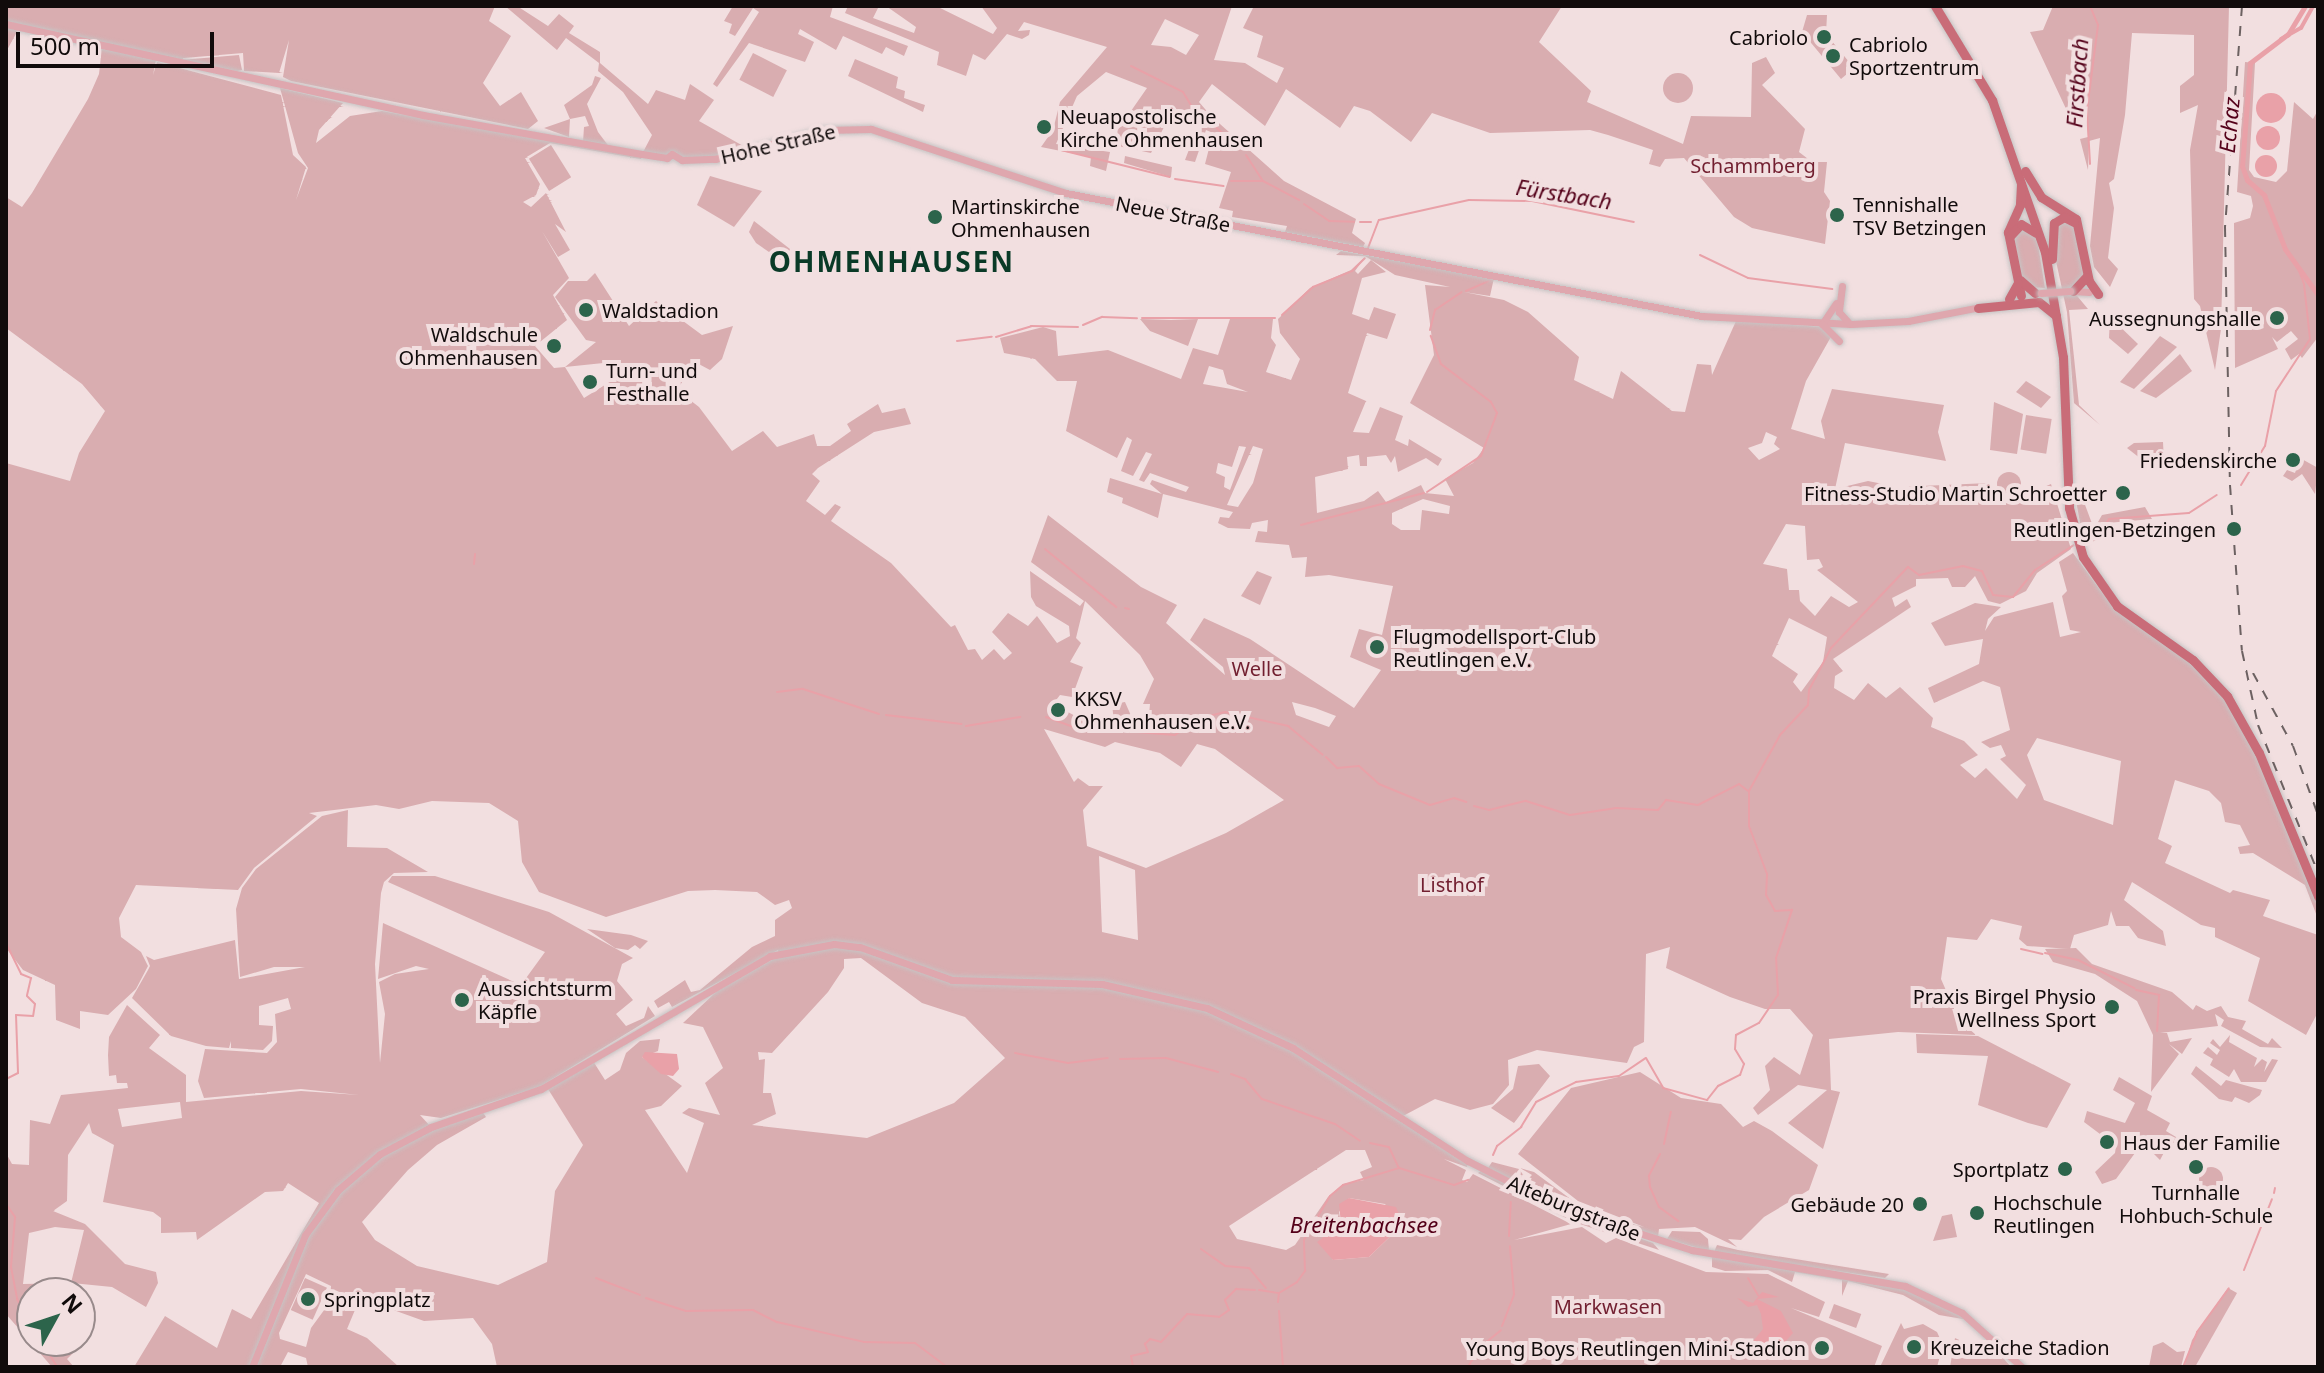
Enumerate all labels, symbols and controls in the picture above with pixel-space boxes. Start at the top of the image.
scale bar [20,16,218,66]
place label: Cabriolo [1729,25,1808,49]
marker: Cabriolo [1815,28,1833,46]
text: 500 m [30,29,100,62]
place label: Cabriolo Sportzentrum [1849,32,1979,79]
water label: Firstbach [2061,37,2093,129]
marker: Cabriolo Sportzentrum [1824,47,1842,65]
water label: Echaz [2213,96,2245,154]
place label: Neuapostolische Kirche Ohmenhausen [1060,104,1263,151]
marker: Neuapostolische Kirche Ohmenhausen [1035,118,1053,136]
street label: Hohe Straße [718,119,838,169]
park label: Schammberg [1690,153,1816,177]
water label: Fürstbach [1514,173,1614,215]
street label: Neue Straße [1114,191,1232,237]
place label: Tennishalle TSV Betzingen [1853,192,1987,239]
place label: Martinskirche Ohmenhausen [951,194,1090,241]
marker: Tennishalle TSV Betzingen [1828,206,1846,224]
marker: Martinskirche Ohmenhausen [926,208,944,226]
district label: OHMENHAUSEN [769,244,1015,278]
place label: Waldstadion [602,298,719,322]
marker: Waldstadion [577,301,595,319]
place label: Aussegnungshalle [2089,306,2261,330]
marker: Aussegnungshalle [2268,309,2286,327]
place label: Waldschule Ohmenhausen [399,322,538,369]
marker: Waldschule Ohmenhausen [545,337,563,355]
place label: Turn- und Festhalle [606,358,698,405]
marker: Turn- und Festhalle [581,373,599,391]
place label: Friedenskirche [2139,448,2277,472]
marker: Friedenskirche [2284,451,2302,469]
place label: Fitness-Studio Martin Schroetter [1804,481,2107,505]
marker: Fitness-Studio Martin Schroetter [2114,484,2132,502]
place label: Reutlingen-Betzingen [2013,517,2216,541]
marker: Reutlingen-Betzingen [2223,518,2245,540]
place label: Flugmodellsport-Club Reutlingen e.V. [1393,624,1596,671]
marker: Flugmodellsport-Club Reutlingen e.V. [1368,638,1386,656]
park label: Welle [1231,656,1283,680]
place label: KKSV Ohmenhausen e.V. [1074,686,1250,733]
marker: KKSV Ohmenhausen e.V. [1049,701,1067,719]
park label: Listhof [1420,872,1484,896]
place label: Aussichtsturm Käpfle [478,976,613,1023]
place label: Praxis Birgel Physio Wellness Sport [1913,984,2096,1031]
marker: Aussichtsturm Käpfle [453,991,471,1009]
marker: Praxis Birgel Physio Wellness Sport [2103,998,2121,1016]
place label: Haus der Familie [2123,1130,2280,1154]
marker: Haus der Familie [2098,1133,2116,1151]
place label: Sportplatz [1953,1157,2049,1181]
marker: Turnhalle Hohbuch-Schule [2187,1158,2205,1176]
marker: Sportplatz [2056,1160,2074,1178]
street label: Alteburgstraße [1504,1170,1644,1246]
place label: Turnhalle Hohbuch-Schule [2119,1180,2273,1227]
place label: Hochschule Reutlingen [1993,1190,2102,1237]
place label: Gebäude 20 [1791,1192,1904,1216]
marker: Gebäude 20 [1911,1195,1929,1213]
marker: Hochschule Reutlingen [1968,1204,1986,1222]
water label: Breitenbachsee [1290,1212,1438,1238]
north arrow [16,1277,96,1357]
text: N [56,1286,90,1319]
place label: Springplatz [324,1287,431,1311]
marker: Springplatz [299,1290,317,1308]
park label: Markwasen [1554,1294,1662,1318]
place label: Kreuzeiche Stadion [1930,1335,2109,1359]
place label: Young Boys Reutlingen Mini-Stadion [1466,1336,1806,1360]
marker: Kreuzeiche Stadion [1905,1338,1923,1356]
marker: Young Boys Reutlingen Mini-Stadion [1813,1339,1831,1357]

